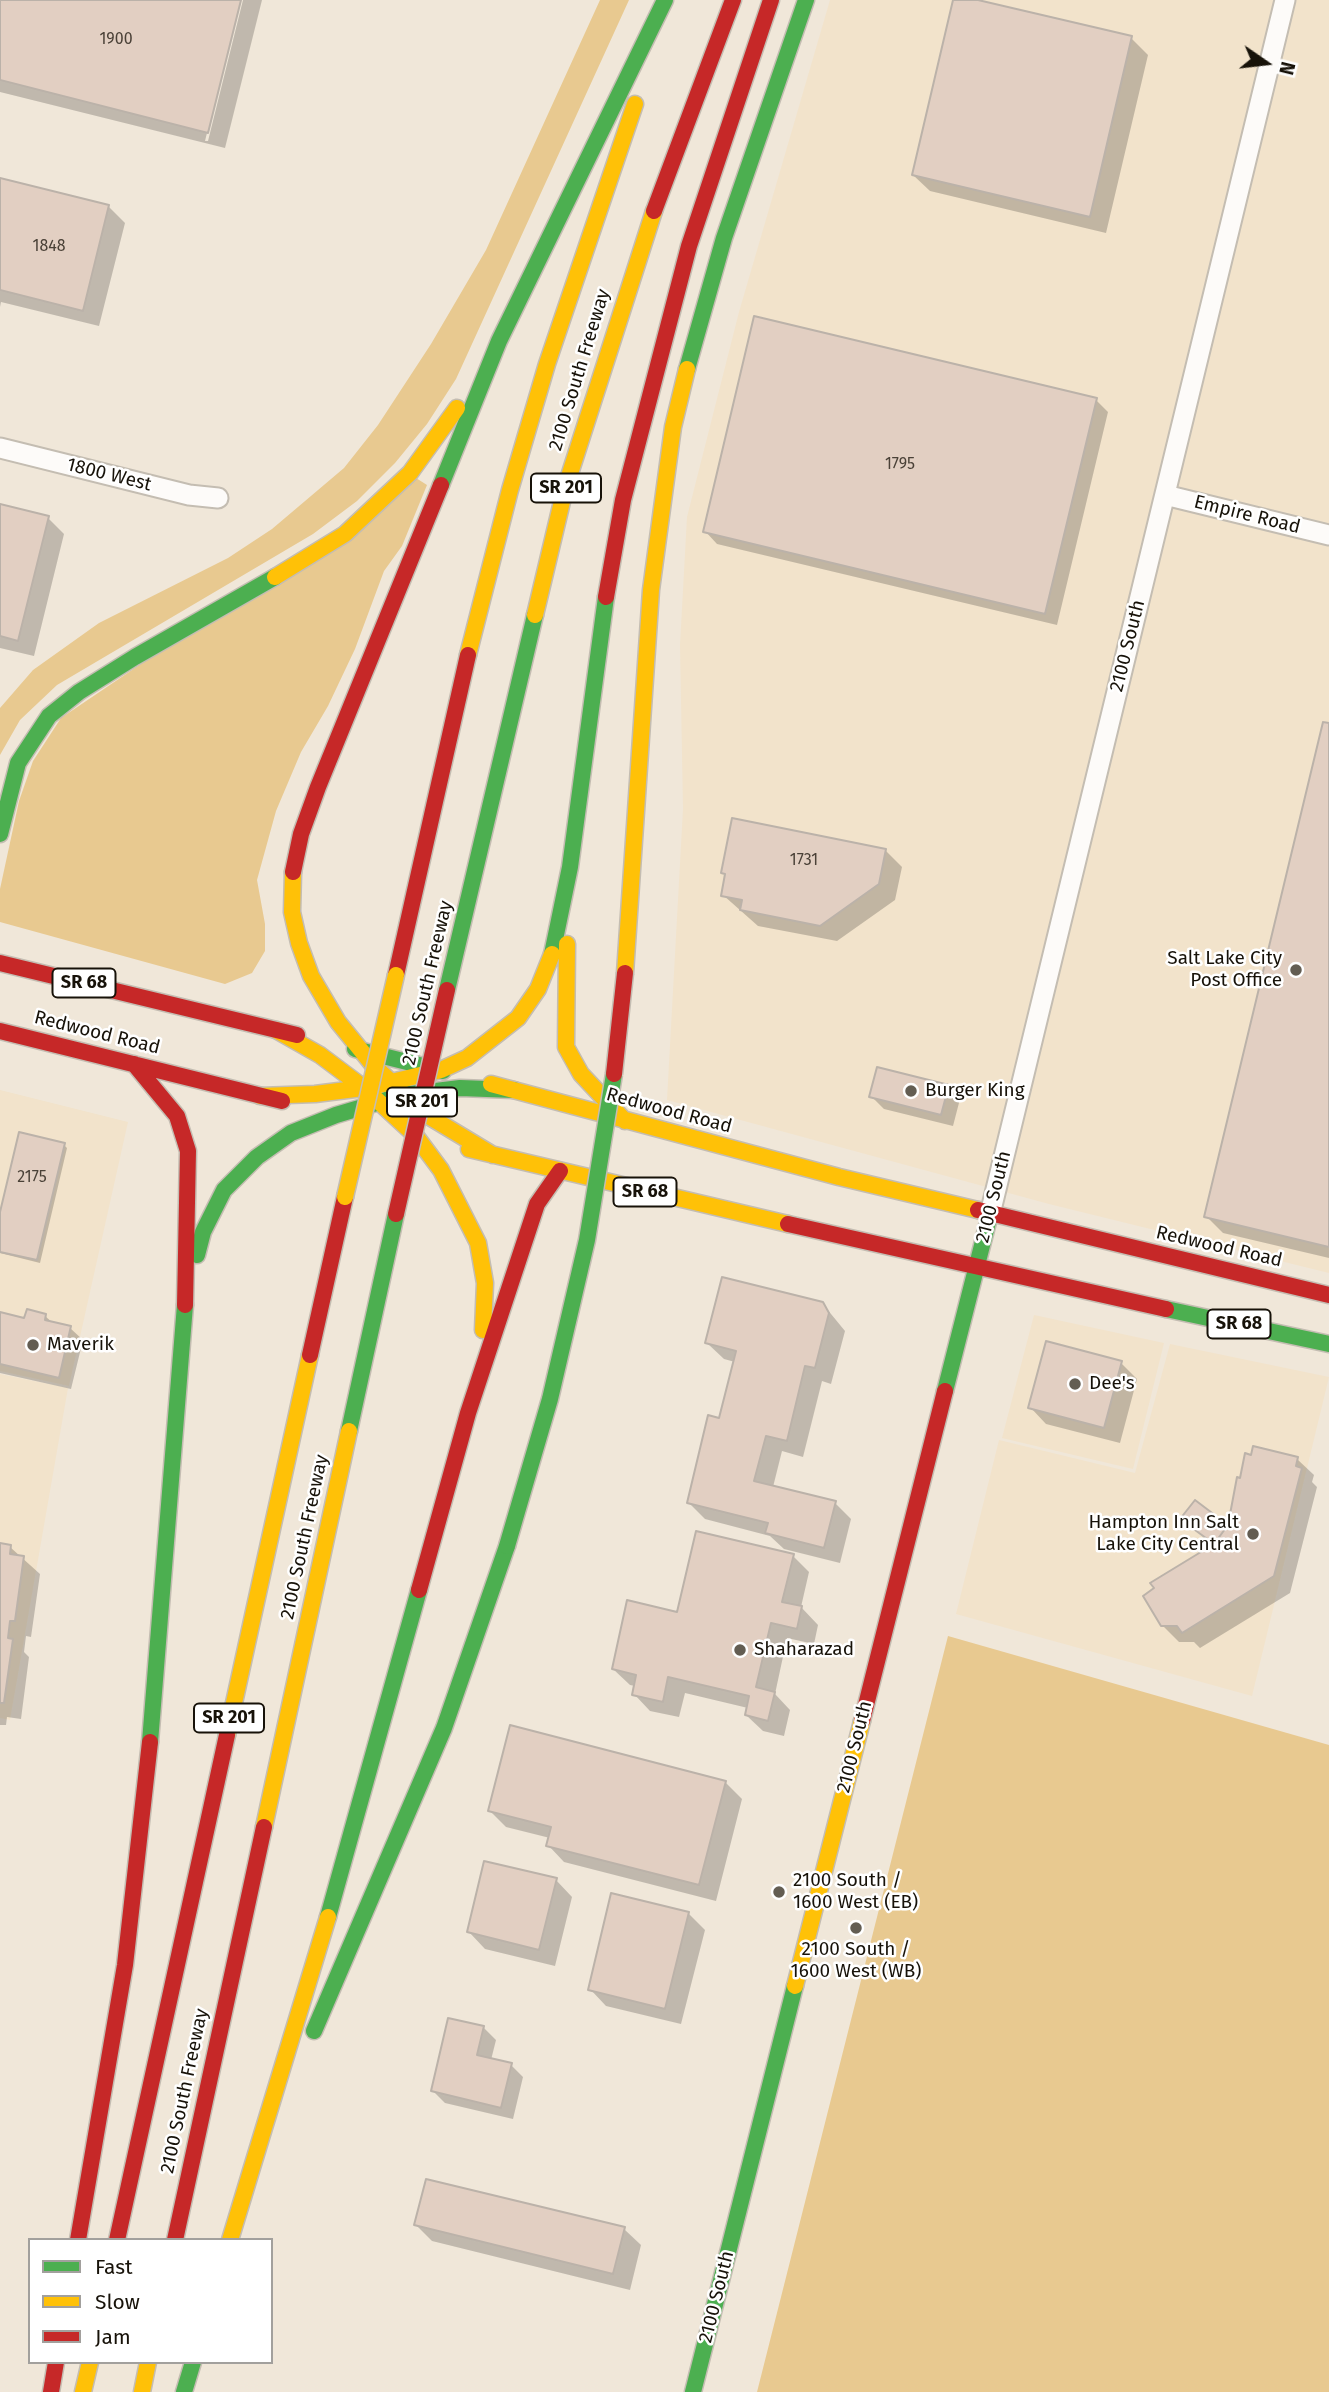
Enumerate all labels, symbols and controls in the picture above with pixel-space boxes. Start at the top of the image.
north arrow [1231,28,1301,98]
house number: 1900 [99,30,133,50]
text: N [1274,59,1300,77]
house number: 1848 [32,237,66,257]
street label: 2100 South Freeway [545,286,615,454]
street label: 1800 West [64,453,154,497]
house number: 1795 [885,455,915,475]
road number: SR 201 [531,474,601,502]
street label: Empire Road [1191,491,1303,539]
street label: 2100 South [1106,598,1150,694]
house number: 1731 [790,851,818,871]
street label: 2100 South Freeway [398,899,458,1067]
place label: Salt Lake City Post Office [1167,948,1282,992]
marker: Salt Lake City Post Office [1288,962,1304,978]
road number: SR 68 [52,968,116,998]
street label: Redwood Road [32,1006,162,1060]
place label: Burger King [925,1080,1025,1102]
street label: Redwood Road [604,1083,734,1139]
marker: Burger King [903,1083,919,1099]
road number: SR 201 [387,1087,457,1116]
street label: 2100 South [972,1149,1016,1245]
house number: 2175 [17,1168,47,1188]
road number: SR 68 [614,1177,676,1206]
street label: Redwood Road [1154,1221,1284,1273]
road number: SR 68 [1208,1310,1270,1338]
place label: Maverik [47,1334,114,1356]
marker: Maverik [25,1337,41,1353]
place label: Dee's [1089,1373,1135,1395]
marker: Dee's [1067,1376,1083,1392]
street label: 2100 South Freeway [276,1453,334,1621]
place label: Hampton Inn Salt Lake City Central [1089,1512,1239,1556]
marker: Hampton Inn Salt Lake City Central [1245,1526,1261,1542]
place label: Shaharazad [754,1639,854,1661]
marker: Shaharazad [732,1642,748,1658]
street label: 2100 South [833,1699,877,1795]
road number: SR 201 [194,1703,264,1732]
place label: 2100 South / 1600 West (EB) [793,1870,918,1914]
marker: 2100 South / 1600 West (EB) [771,1884,787,1900]
marker: 2100 South / 1600 West (WB) [848,1920,864,1936]
place label: 2100 South / 1600 West (WB) [791,1939,921,1983]
street label: 2100 South Freeway [156,2007,214,2175]
legend [28,2238,273,2364]
street label: 2100 South [695,2249,739,2345]
text: Fast [95,2254,133,2280]
text: Slow [95,2289,140,2315]
text: Jam [95,2324,131,2350]

